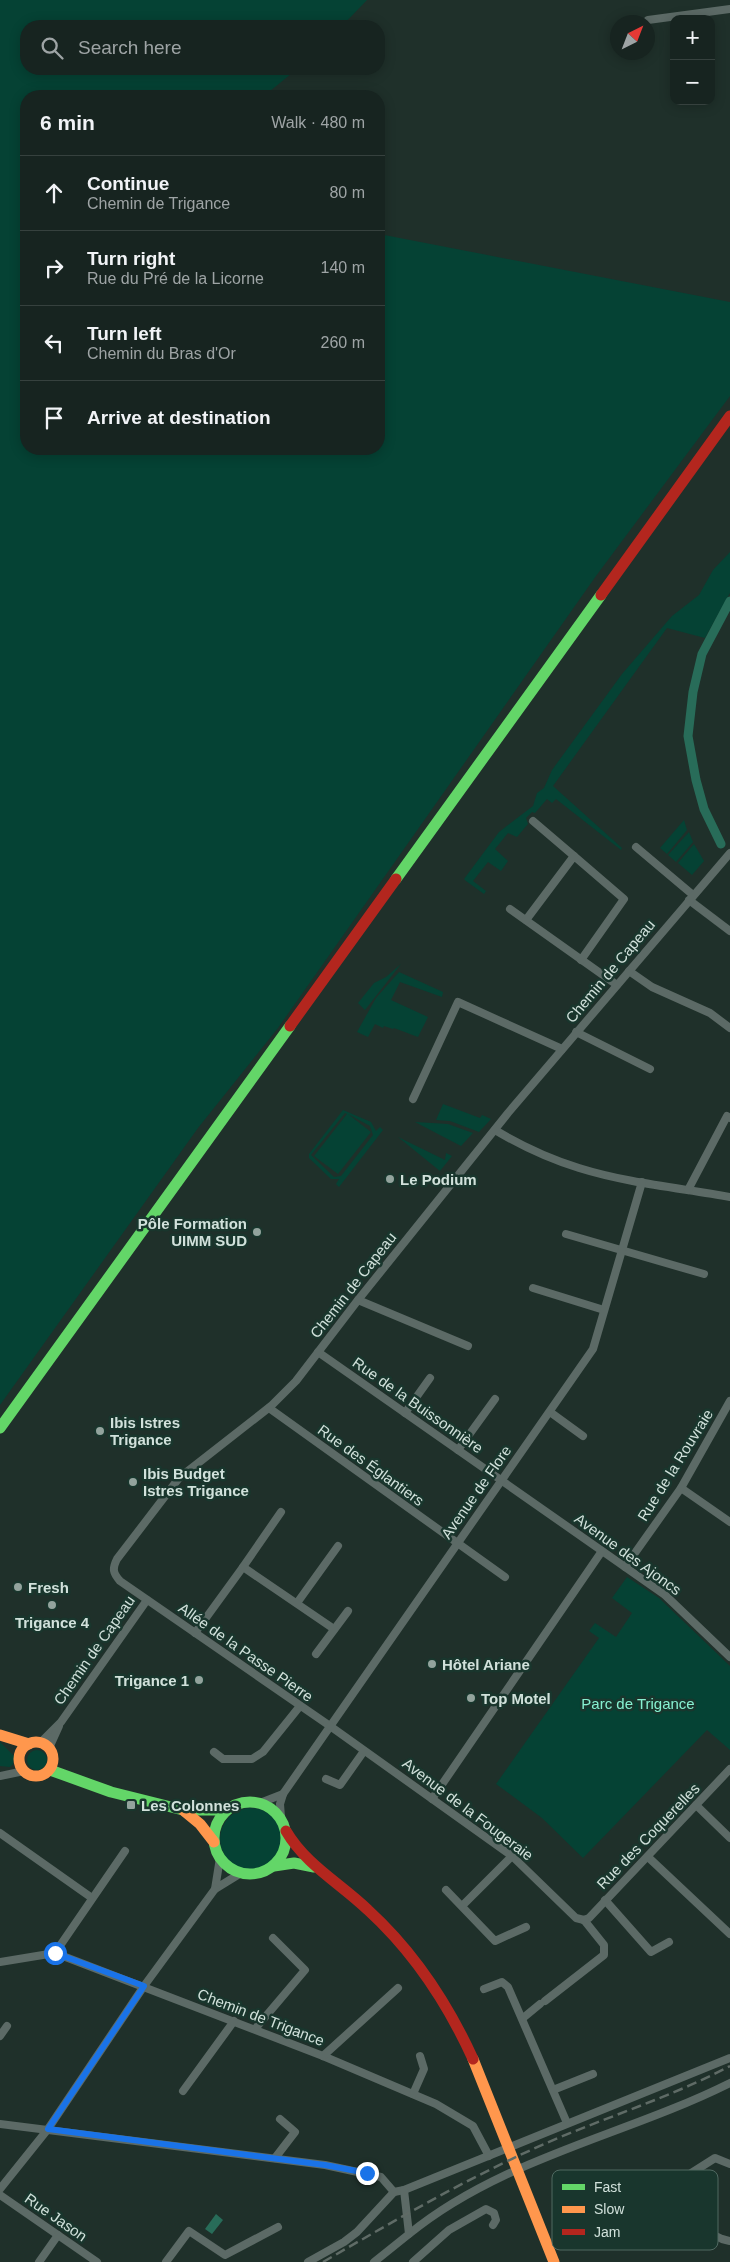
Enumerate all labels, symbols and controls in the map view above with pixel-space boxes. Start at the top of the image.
north arrow [610,15,655,60]
map controls [670,15,715,105]
button: + [670,15,715,60]
search box [20,20,385,75]
icon: search [38,34,66,62]
text: Search here [78,37,182,58]
button: − [670,60,715,105]
text: 6 min [40,111,95,134]
text: Walk · 480 m [271,114,365,131]
text: Continue [87,173,169,194]
icon: ahead [40,179,68,207]
text: 80 m [329,184,365,201]
text: Chemin de Trigance [87,195,230,212]
text: Turn right [87,248,175,269]
icon: right [40,254,68,282]
text: 140 m [321,259,365,276]
text: Rue du Pré de la Licorne [87,270,264,287]
text: Turn left [87,323,162,344]
icon: left [40,329,68,357]
text: 260 m [321,334,365,351]
text: Chemin du Bras d'Or [87,345,236,362]
icon: arrive [40,404,68,432]
text: Arrive at destination [87,407,271,428]
street label: Chemin de Capeau [562,916,658,1026]
place label: Le Podium [400,1171,477,1188]
marker: Le Podium [384,1173,396,1185]
place label: Pôle Formation UIMM SUD [138,1215,247,1249]
marker: Pôle Formation UIMM SUD [251,1226,263,1238]
street label: Chemin de Capeau [307,1229,399,1341]
street label: Rue de la Buissonnière [350,1354,486,1456]
street label: Rue de la Rouvraie [634,1406,716,1524]
place label: Ibis Istres Trigance [110,1414,180,1448]
street label: Rue des Églantiers [315,1421,427,1509]
marker: Ibis Istres Trigance [94,1425,106,1437]
street label: Avenue de Flore [438,1442,514,1542]
place label: Ibis Budget Istres Trigance [143,1465,249,1499]
marker: Ibis Budget Istres Trigance [127,1476,139,1488]
street label: Avenue des Ajoncs [571,1510,685,1598]
place label: Fresh [28,1579,69,1596]
marker: Fresh [12,1581,24,1593]
street label: Chemin de Capeau [50,1592,138,1708]
marker: Trigance 4 [46,1599,58,1611]
street label: Allée de la Passe Pierre [176,1599,316,1705]
place label: Trigance 4 [15,1614,90,1631]
place label: Hôtel Ariane [442,1656,530,1673]
marker: Hôtel Ariane [426,1658,438,1670]
place label: Trigance 1 [115,1672,189,1689]
marker: Trigance 1 [193,1674,205,1686]
place label: Top Motel [481,1690,551,1707]
marker: Top Motel [465,1692,477,1704]
park label: Parc de Trigance [581,1695,695,1712]
street label: Avenue de la Fougeraie [399,1754,537,1864]
street label: Rue des Coquerelles [593,1780,703,1892]
place label: Les Colonnes [141,1797,239,1814]
marker: Les Colonnes [125,1799,137,1811]
route start [44,1942,67,1965]
street label: Chemin de Trigance [195,1985,327,2049]
route end [356,2162,379,2185]
legend [552,2170,718,2250]
text: Fast [594,2179,621,2195]
street label: Rue Jason [22,2189,90,2245]
text: Slow [594,2201,625,2217]
text: Jam [594,2224,620,2240]

